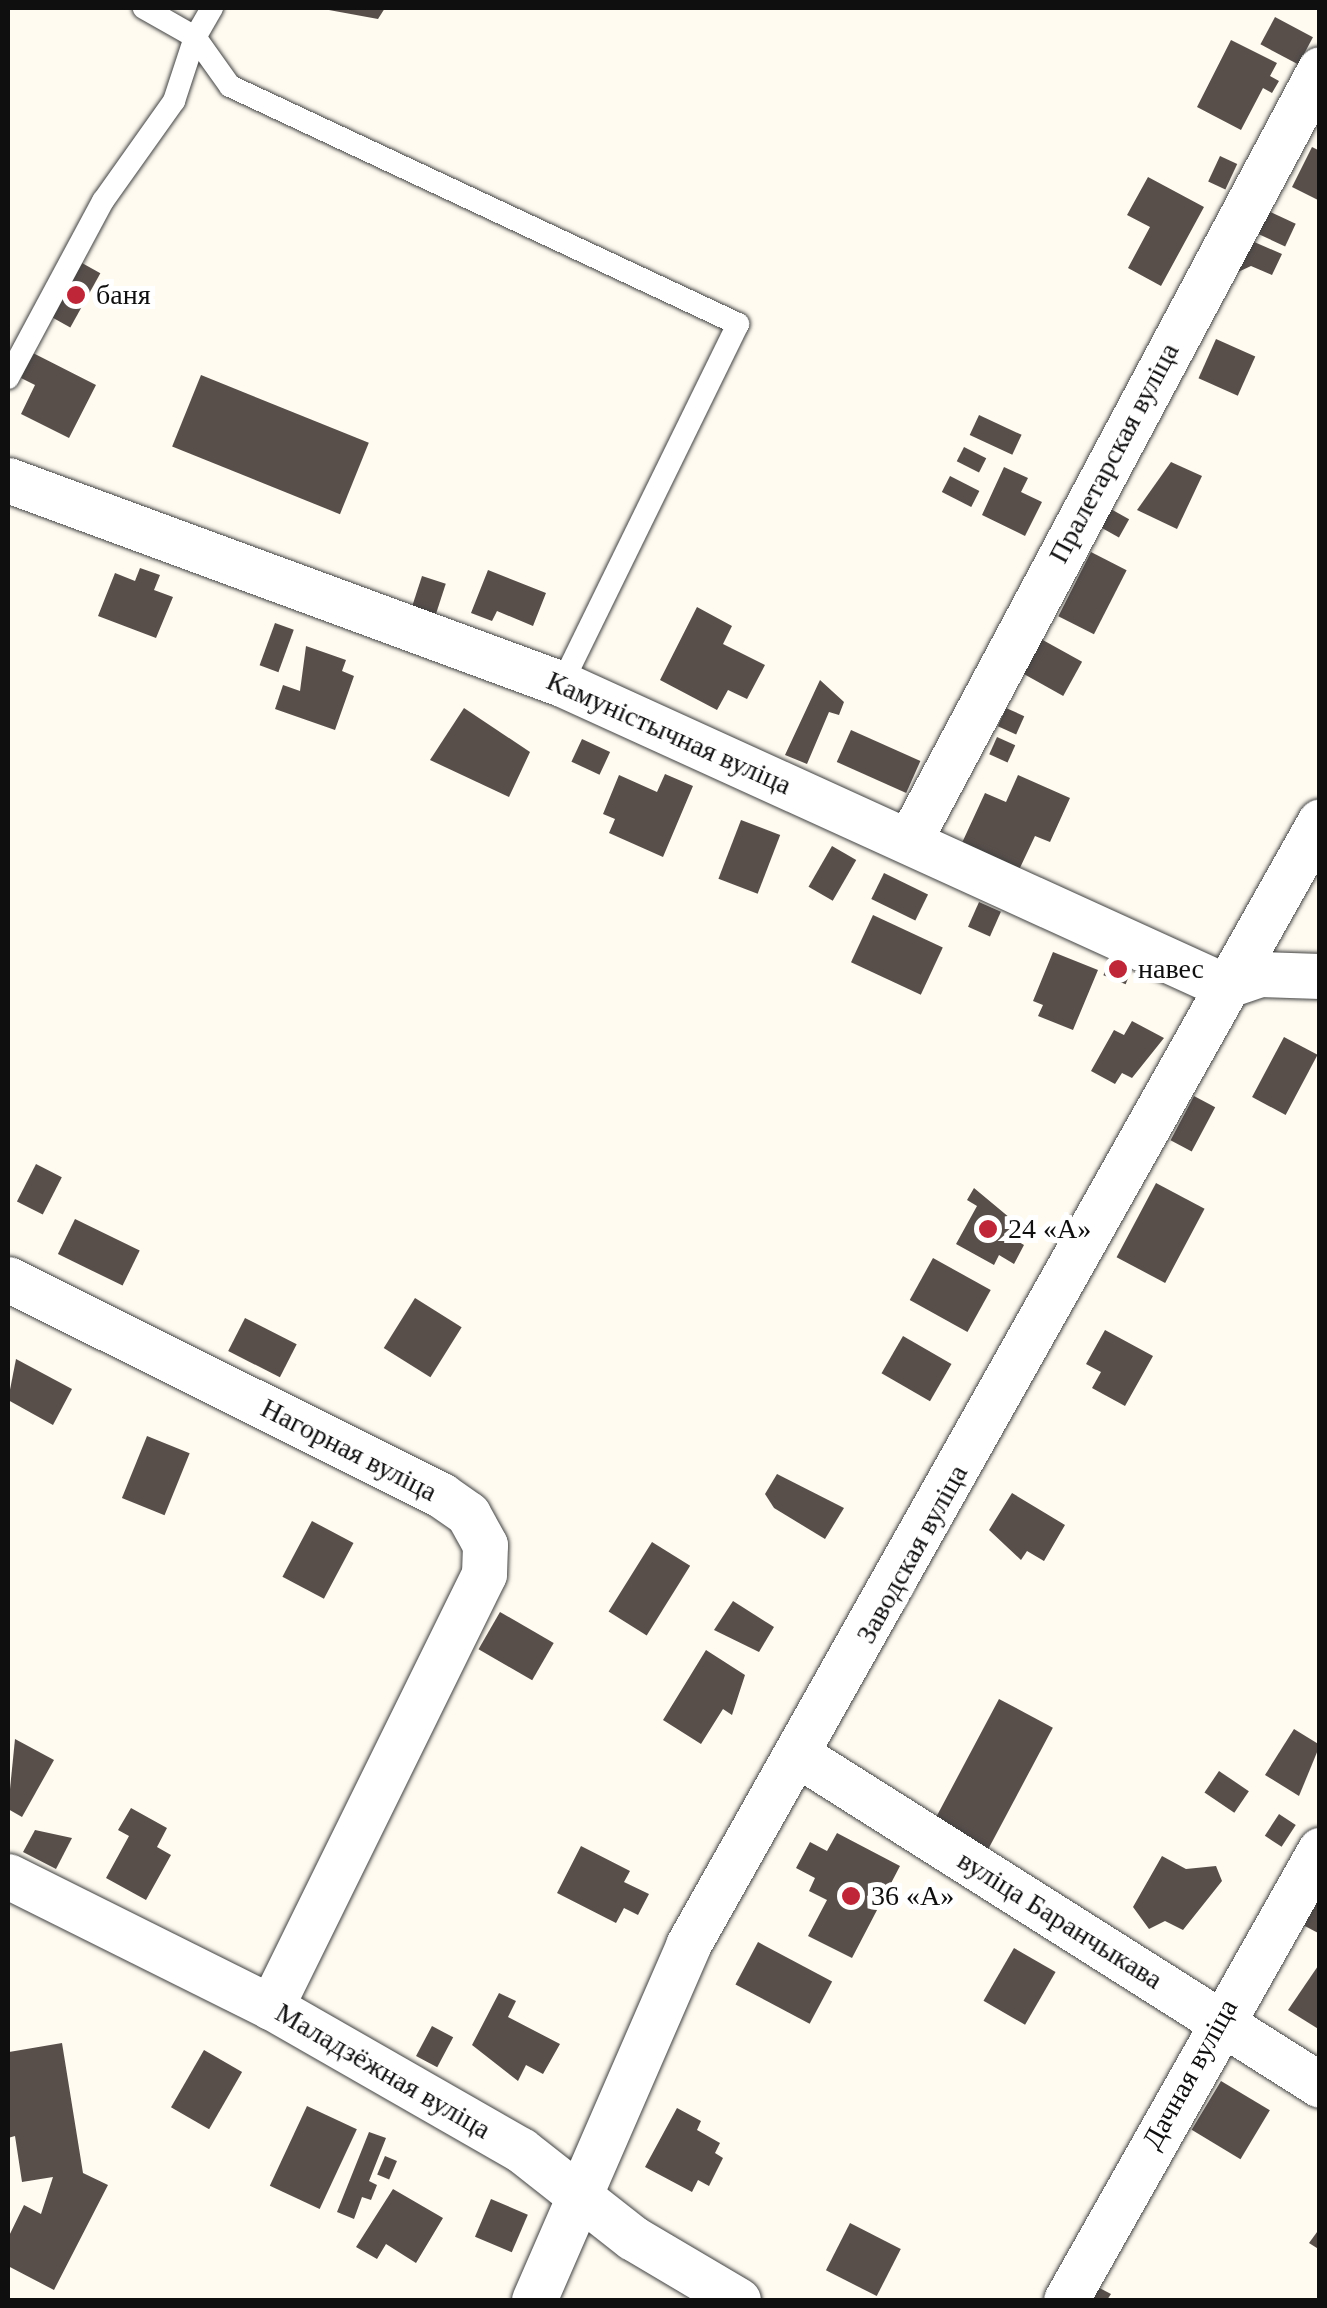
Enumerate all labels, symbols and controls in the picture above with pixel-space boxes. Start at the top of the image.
place label: баня [96,278,151,312]
marker: баня [65,284,87,306]
street label: Пралетарская вуліца [1042,337,1186,569]
street label: Камуністычная вуліца [541,664,797,802]
place label: навес [1138,952,1204,986]
marker: навес [1107,958,1129,980]
place label: 24 «А» [1008,1212,1091,1246]
marker: 24 «А» [977,1218,999,1240]
street label: Нагорная вуліца [255,1391,443,1509]
street label: Заводская вуліца [849,1459,975,1649]
street label: вуліца Баранчыкава [951,1844,1169,1996]
place label: 36 «А» [871,1879,954,1913]
marker: 36 «А» [840,1885,862,1907]
street label: Дачная вуліца [1135,1993,1245,2155]
street label: Маладзёжная вуліца [269,1996,497,2146]

